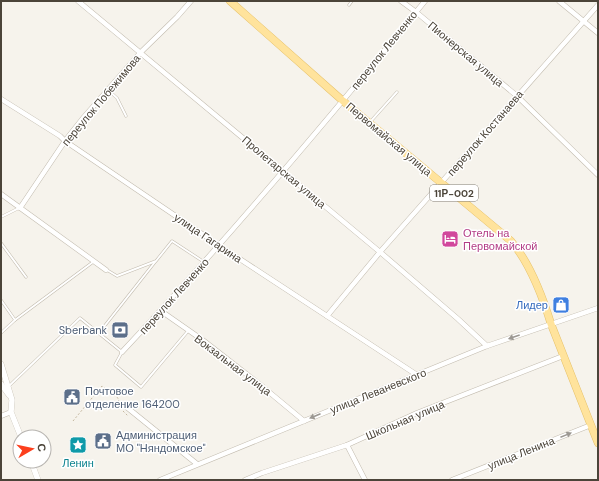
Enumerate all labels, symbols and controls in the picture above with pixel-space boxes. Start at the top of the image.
street label: переулок Левченко [348,8,420,92]
street label: Пионерская улица [425,18,507,90]
street label: переулок Побежимова [59,51,144,149]
street label: переулок Костанаева [444,87,527,179]
street label: Первомайская улица [343,99,435,180]
street label: Пролетарская улица [239,133,329,212]
road number: 11Р-002 [430,185,478,201]
street label: улица Гагарина [171,210,245,266]
place label: Отель на Первомайской [463,226,538,253]
hotel icon: Отель на Первомайской [440,229,460,249]
street label: переулок Левченко [136,255,212,337]
shop icon: Лидер [551,295,571,315]
place label: Лидер [516,298,548,312]
bank icon: Sberbank [110,320,130,340]
place label: Sberbank [59,323,107,337]
street label: Вокзальная улица [192,331,275,399]
one-way arrow [508,334,520,340]
street label: улица Леваневского [328,365,428,417]
place label: Почтовое отделение 164200 [85,384,180,411]
public building icon: Почтовое отделение 164200 [62,387,82,407]
street label: Школьная улица [363,397,447,443]
one-way arrow [310,413,321,419]
place label: Администрация МО "Няндомское" [116,428,206,455]
north arrow [12,429,52,469]
public building icon: Администрация МО "Няндомское" [93,431,113,451]
one-way arrow [560,431,572,437]
street label: улица Ленина [485,433,557,473]
place icon: Ленин [68,435,88,455]
text: С [34,442,49,453]
place label: Ленин [62,456,94,470]

